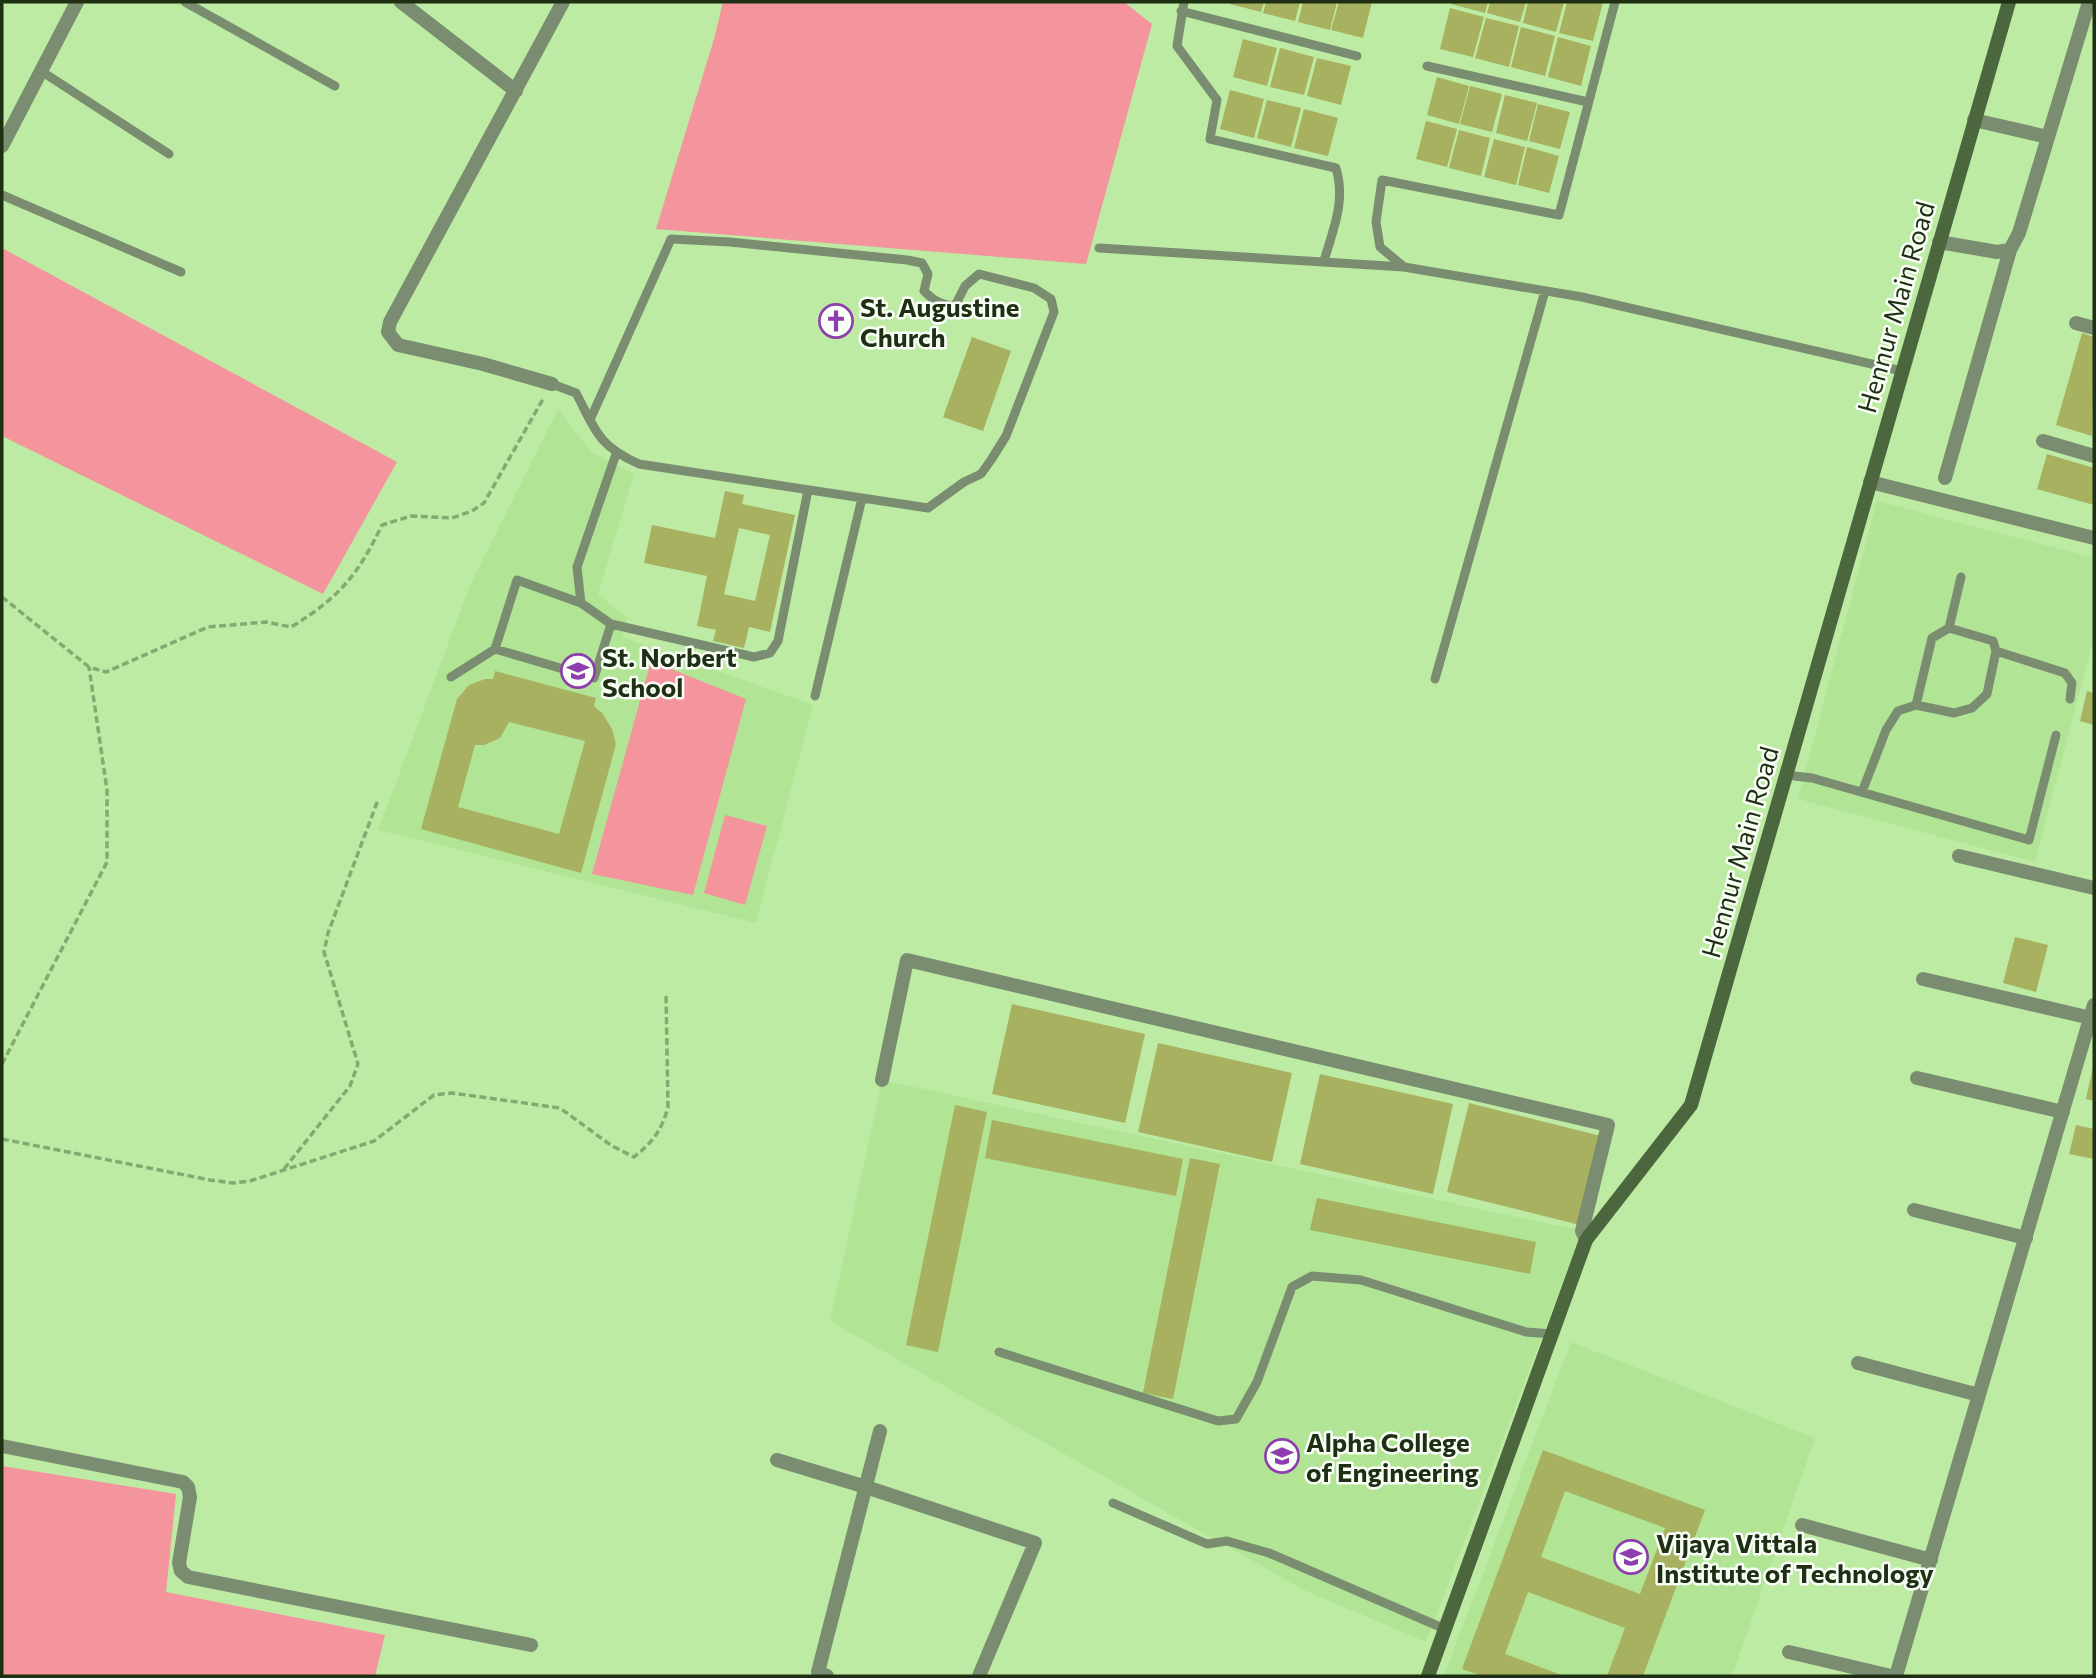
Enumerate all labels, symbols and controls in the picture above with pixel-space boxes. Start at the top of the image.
street label: Hennur Main Road [1850,198,1940,416]
place label: St. Augustine Church [860,291,1019,352]
church icon: St. Augustine Church [817,302,855,340]
place label: St. Norbert School [602,641,737,702]
school or university icon: St. Norbert School [559,652,597,690]
street label: Hennur Main Road [1694,743,1784,961]
place label: Alpha College of Engineering [1306,1426,1479,1487]
school or university icon: Alpha College of Engineering [1263,1437,1301,1475]
place label: Vijaya Vittala Institute of Technology [1656,1527,1934,1588]
school or university icon: Vijaya Vittala Institute of Technology [1612,1538,1650,1576]

